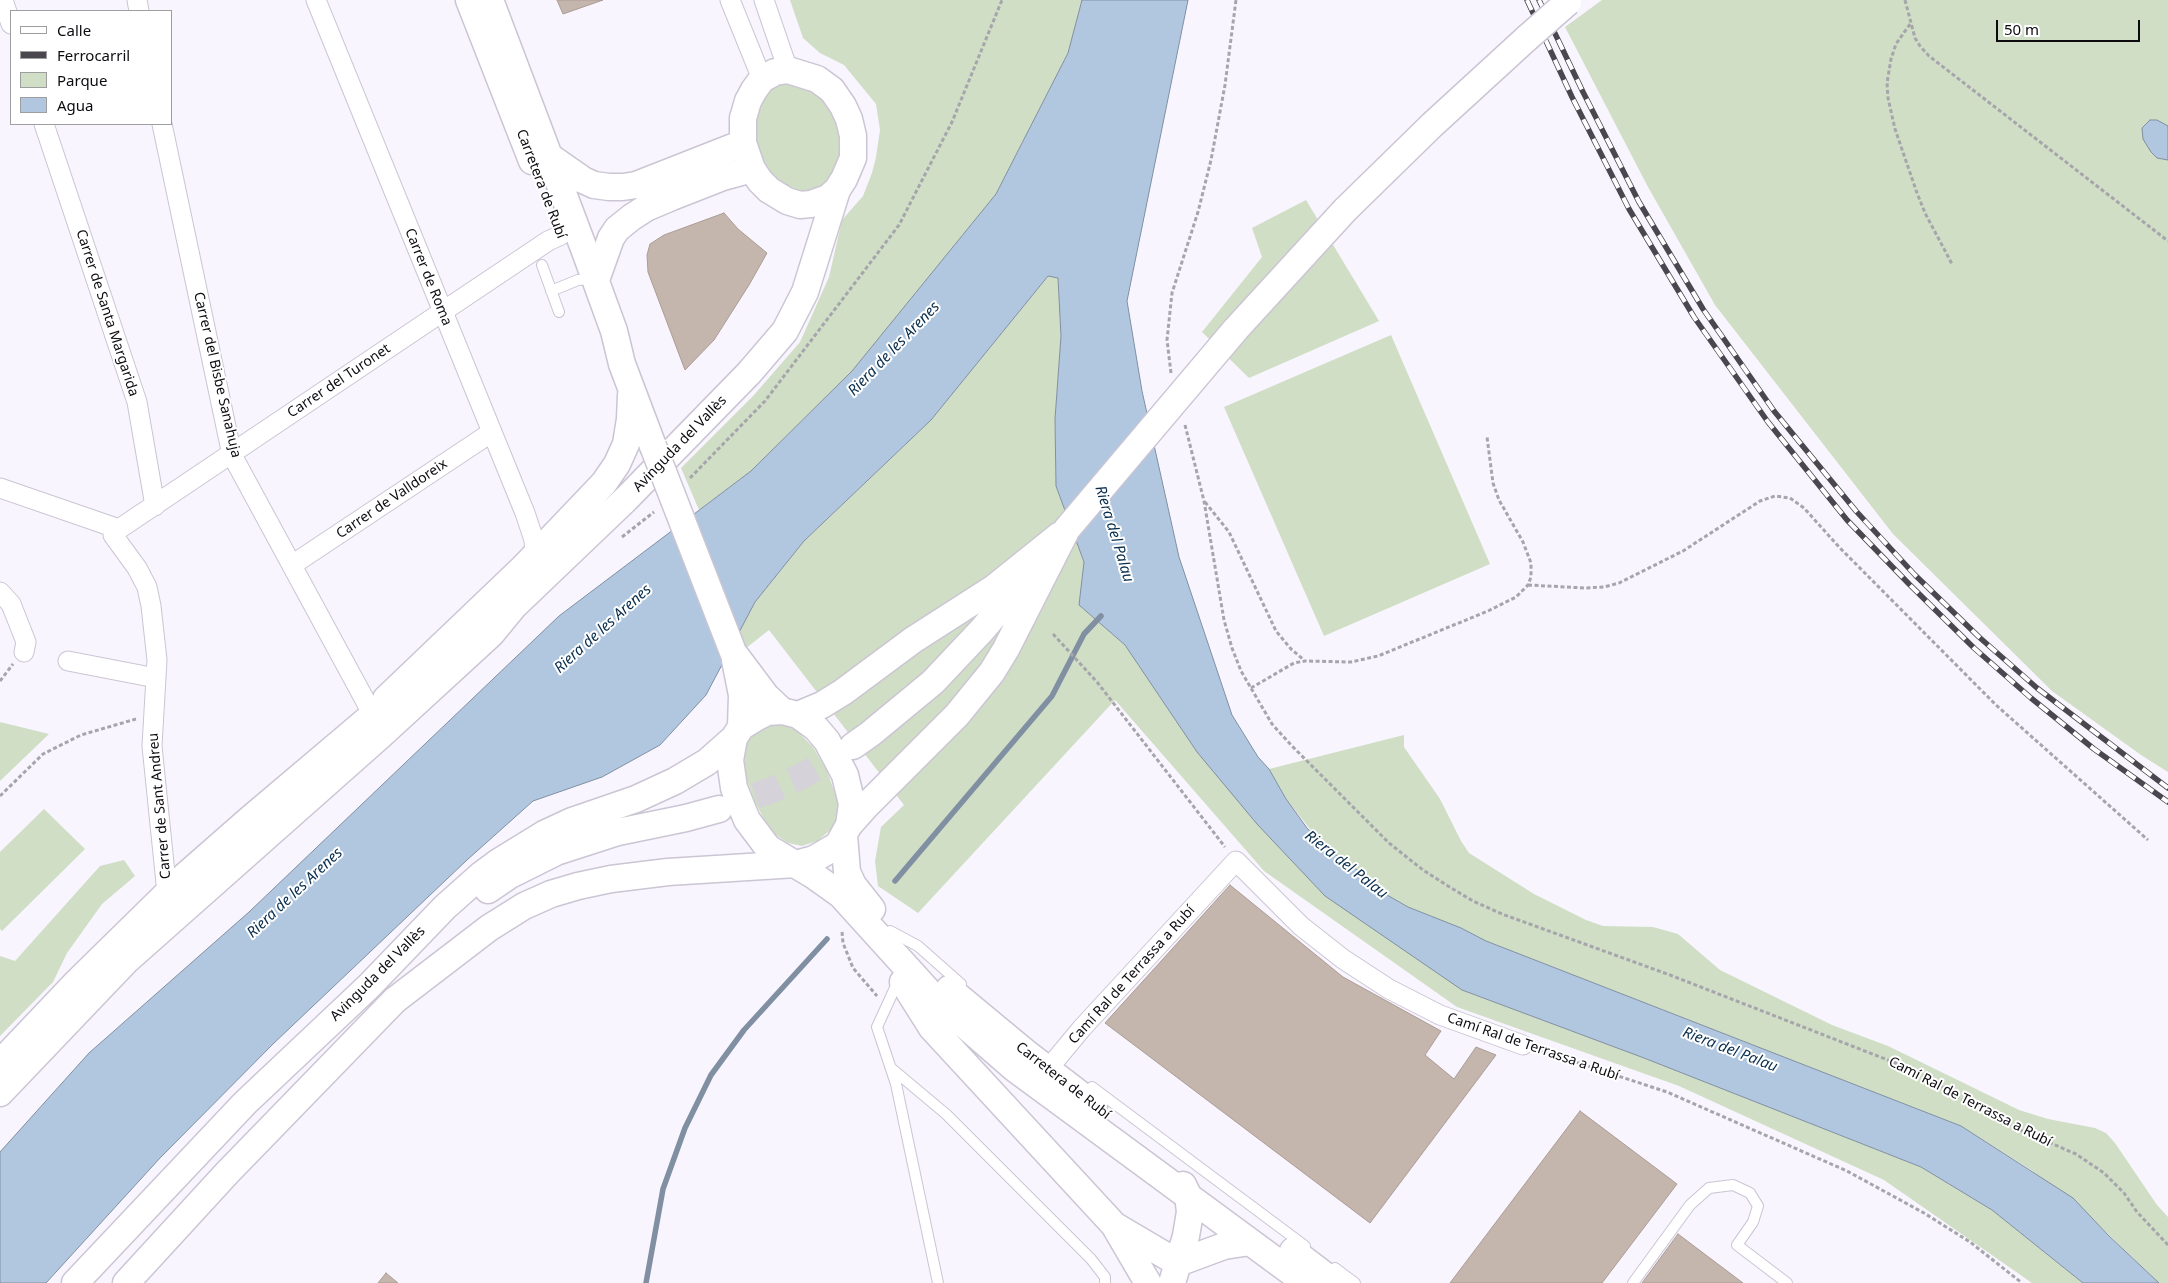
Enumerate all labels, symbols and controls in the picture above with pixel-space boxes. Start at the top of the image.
legend [10,10,172,125]
scale bar [1998,10,2142,42]
text: 50 m [2004,19,2039,39]
text: Calle [57,20,91,40]
text: Ferrocarril [57,45,130,65]
text: Parque [57,70,107,90]
text: Agua [57,95,94,115]
street label: Carretera de Rubí [512,127,570,241]
street label: Carrer de Roma [401,226,455,328]
street label: Carrer de Santa Margarida [72,227,142,399]
street label: Carrer del Bisbe Sanahuja [190,291,244,459]
water label: Riera de les Arenes [844,298,944,400]
street label: Carrer del Turonet [284,340,394,422]
street label: Avinguda del Vallès [630,392,730,496]
street label: Carrer de Valldoreix [333,456,451,542]
water label: Riera del Palau [1091,484,1137,584]
water label: Riera de les Arenes [551,581,655,677]
street label: Carrer de Sant Andreu [145,732,175,880]
water label: Riera del Palau [1301,827,1391,903]
water label: Riera de les Arenes [243,844,347,942]
street label: Camí Ral de Terrassa a Rubí [1065,902,1199,1048]
street label: Avinguda del Vallès [327,923,429,1025]
street label: Camí Ral de Terrassa a Rubí [1445,1010,1621,1084]
water label: Riera del Palau [1680,1024,1780,1076]
street label: Carretera de Rubí [1012,1039,1114,1123]
street label: Camí Ral de Terrassa a Rubí [1886,1053,2054,1151]

